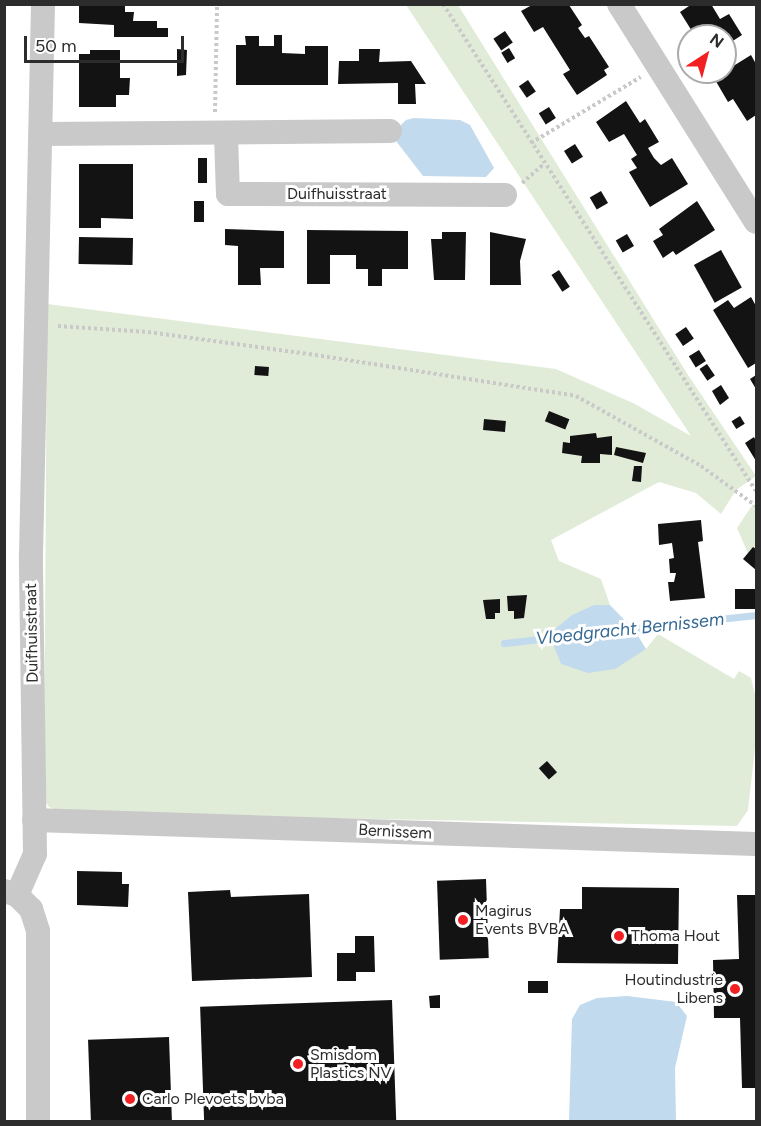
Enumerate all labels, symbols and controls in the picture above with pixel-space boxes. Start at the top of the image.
scale bar [27,24,188,62]
north arrow [677,24,737,84]
text: N [706,29,727,52]
text: 50 m [35,35,77,57]
street label: Duifhuisstraat [287,184,387,204]
street label: Duifhuisstraat [22,583,42,683]
water label: Vloedgracht Bernissem [535,608,725,650]
street label: Bernissem [358,820,432,844]
place label: Magirus Events BVBA [475,901,569,939]
marker: Magirus Events BVBA [456,913,470,927]
place label: Thoma Hout [631,926,720,946]
marker: Thoma Hout [612,929,626,943]
place label: Houtindustrie Libens [624,970,723,1008]
marker: Houtindustrie Libens [728,982,742,996]
place label: Smisdom Plastics NV [310,1045,392,1083]
marker: Smisdom Plastics NV [291,1057,305,1071]
place label: Carlo Plevoets bvba [142,1089,284,1109]
marker: Carlo Plevoets bvba [123,1092,137,1106]

